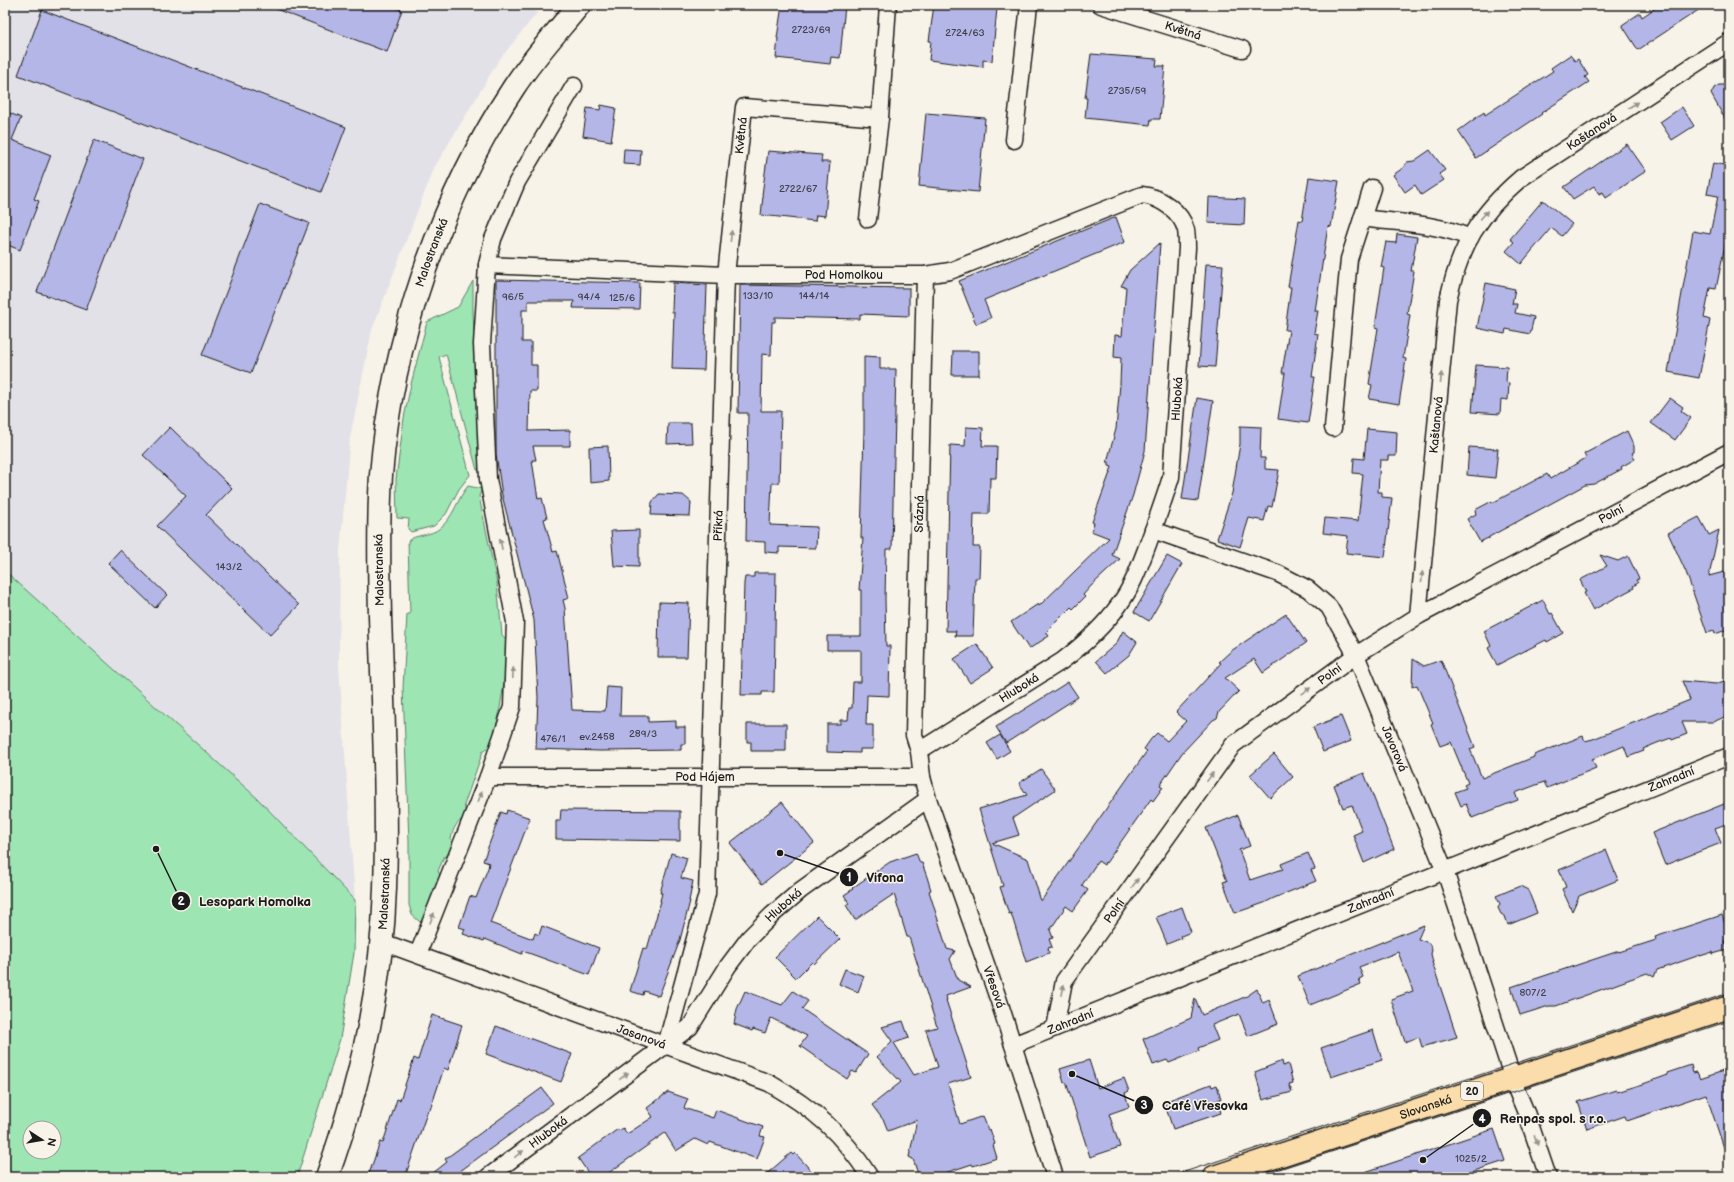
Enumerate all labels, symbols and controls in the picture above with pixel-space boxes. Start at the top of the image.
street label: Květná [1163,18,1203,44]
house number: 2723/69 [791,24,831,36]
house number: 2724/63 [945,27,985,39]
house number: 2735/59 [1108,85,1147,97]
one-way arrow [1627,101,1639,108]
street label: Kaštanová [1564,110,1620,154]
street label: Květná [732,116,751,155]
house number: 2722/67 [779,183,817,195]
one-way arrow [1480,209,1489,220]
street label: Malostranská [413,216,452,289]
one-way arrow [727,230,734,242]
street label: Pod Homolkou [805,268,883,283]
house number: 133/10 [743,290,773,302]
house number: 144/14 [799,290,829,302]
house number: 96/5 [502,291,524,303]
house number: 94/4 [578,291,600,303]
house number: 125/6 [609,292,635,304]
one-way arrow [1437,372,1444,384]
street label: Hluboká [1168,376,1187,422]
street label: Kaštanová [1426,396,1447,454]
street label: Srázná [912,495,928,533]
street label: Polní [1596,502,1626,527]
street label: Příkrá [711,510,727,542]
street label: Malostranská [371,534,388,606]
one-way arrow [497,538,503,550]
house number: 143/2 [216,561,242,573]
one-way arrow [1418,571,1425,583]
street label: Polní [1315,661,1345,688]
one-way arrow [510,667,517,679]
street label: Hluboká [997,670,1042,706]
one-way arrow [1301,687,1312,696]
street label: Javorová [1378,723,1410,774]
house number: 289/3 [629,728,657,740]
house number: ev.2458 [579,731,615,743]
house number: 476/1 [540,733,566,745]
street label: Zahradní [1645,764,1697,796]
street label: Pod Hájem [675,770,735,785]
one-way arrow [1206,771,1214,782]
one-way arrow [478,791,484,803]
street label: Malostranská [376,857,394,931]
callout: Vifona [839,865,912,890]
text: 1 [846,870,852,885]
text: Vifona [866,870,904,886]
one-way arrow [1130,877,1139,888]
street label: Hluboká [762,885,805,926]
street label: Zahradní [1345,885,1396,917]
callout: Lesopark Homolka [171,889,319,914]
text: 2 [177,894,185,909]
text: Lesopark Homolka [199,894,311,910]
street label: Polní [1101,896,1128,926]
one-way arrow [430,912,436,924]
street label: Vřesová [979,964,1008,1010]
one-way arrow [1060,984,1066,996]
house number: 807/2 [1519,987,1547,999]
street label: Zahradní [1045,1006,1096,1039]
street label: Jasanová [614,1021,668,1053]
one-way arrow [618,1072,629,1081]
road number: 20 [1461,1082,1483,1100]
street label: Slovanská [1398,1092,1454,1123]
callout: Café Vřesovka [1134,1093,1256,1118]
text: 3 [1140,1098,1148,1113]
text: Café Vřesovka [1162,1098,1248,1114]
callout: Renpas spol. s r.o. [1472,1106,1615,1131]
text: Renpas spol. s r.o. [1500,1111,1606,1127]
text: 4 [1478,1112,1486,1127]
street label: Hluboká [526,1113,571,1152]
north arrow [22,1120,62,1160]
one-way arrow [1533,1135,1539,1147]
text: N [44,1137,59,1147]
one-way arrow [514,1150,525,1158]
house number: 1025/2 [1455,1153,1487,1165]

